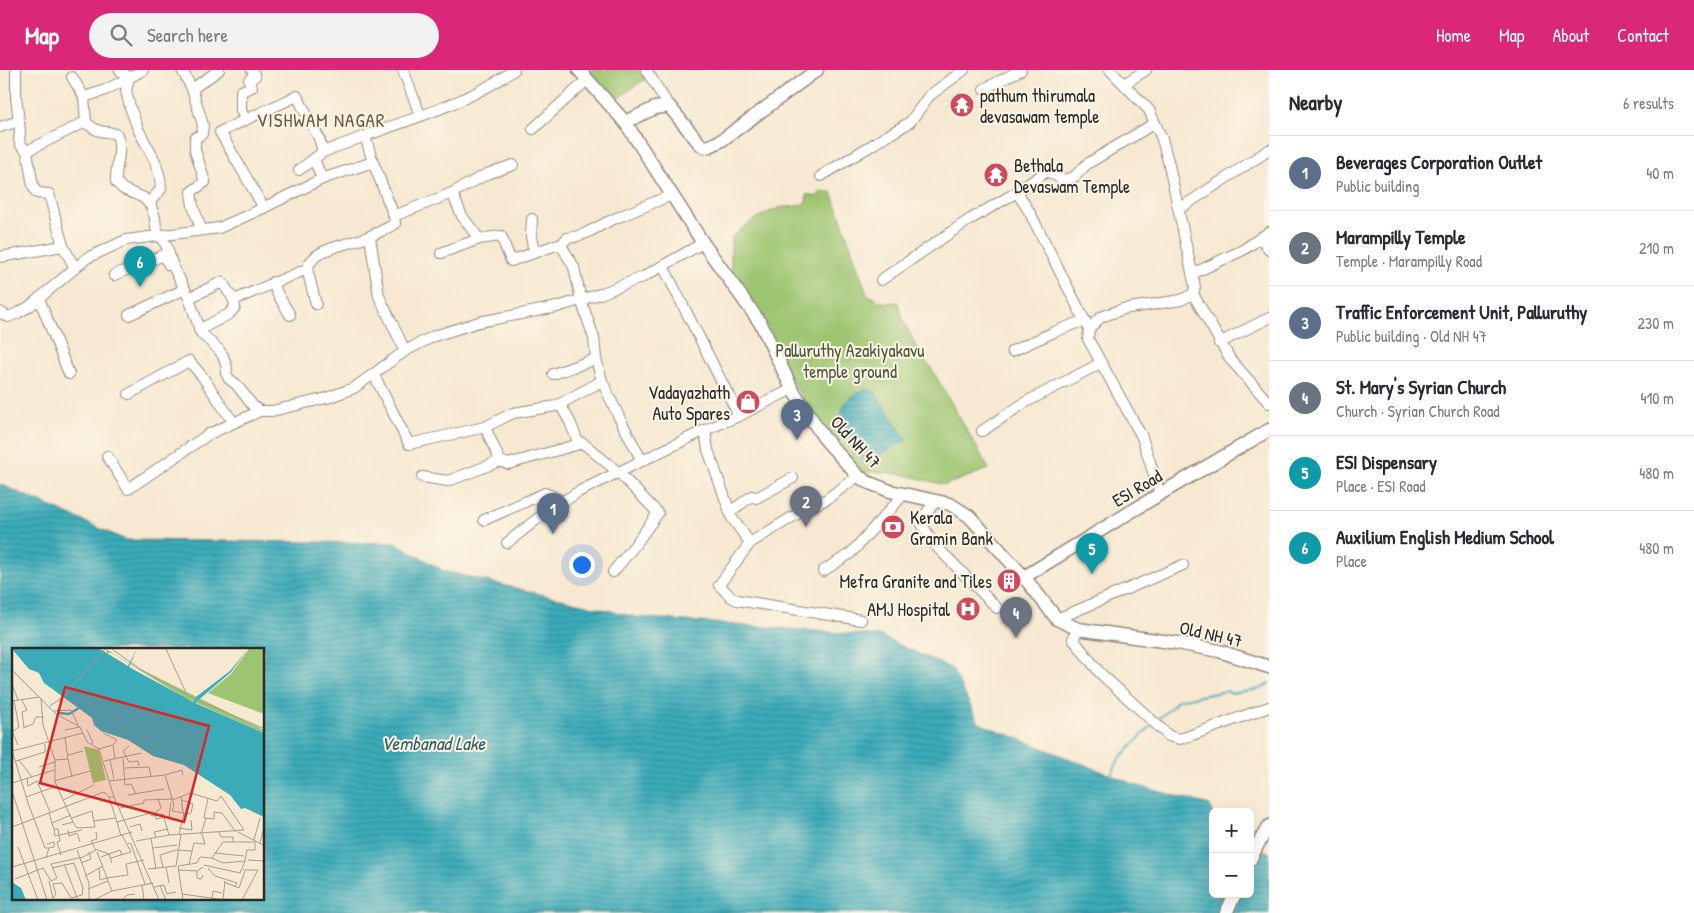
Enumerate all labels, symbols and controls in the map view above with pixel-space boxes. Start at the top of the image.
search box [89,13,439,58]
text: Map [25,19,59,51]
icon: search [107,21,135,49]
text: Search here [147,22,228,48]
text: Home [1436,23,1471,48]
text: Map [1499,23,1524,48]
text: About [1552,23,1589,48]
text: Contact [1617,23,1669,48]
place label: pathum thirumala devasawam temple [980,83,1099,129]
text: Nearby [1289,88,1342,117]
temple icon: pathum thirumala devasawam temple [949,92,975,118]
text: 6 results [1623,92,1674,114]
district label: VISHWAM NAGAR [257,107,385,133]
text: Beverages Corporation Outlet [1336,149,1542,175]
place label: Bethala Devaswam Temple [1014,153,1130,199]
temple icon: Bethala Devaswam Temple [983,162,1009,188]
text: 1 [1302,162,1308,184]
text: 40 m [1646,162,1674,184]
text: Public building [1336,175,1419,197]
text: Marampilly Temple [1336,224,1466,250]
text: 2 [1301,237,1309,259]
text: 210 m [1639,237,1674,259]
pin: 6 [124,246,156,287]
text: Temple · Marampilly Road [1336,250,1482,272]
text: Traffic Enforcement Unit, Palluruthy [1336,299,1587,325]
text: 3 [1301,312,1309,334]
text: 230 m [1638,312,1674,334]
text: Public building · Old NH 47 [1336,325,1487,347]
park label: Palluruthy Azakiyakavu temple ground [776,338,924,384]
text: St. Mary's Syrian Church [1336,374,1506,400]
place label: Vadayazhath Auto Spares [648,380,730,426]
text: 4 [1302,387,1308,409]
text: 410 m [1640,387,1674,409]
shop icon: Vadayazhath Auto Spares [735,389,761,415]
pin: 3 [781,399,813,440]
text: Church · Syrian Church Road [1336,400,1499,422]
street label: Old NH 47 [825,410,887,474]
text: ESI Dispensary [1336,449,1437,475]
text: 5 [1302,462,1308,484]
text: 480 m [1639,462,1674,484]
street label: ESI Road [1107,463,1167,513]
text: Place · ESI Road [1336,475,1425,497]
pin: 2 [790,486,822,527]
pin: 1 [537,493,569,534]
place label: Kerala Gramin Bank [910,505,993,551]
bank icon: Kerala Gramin Bank [880,514,906,540]
text: Auxilium English Medium School [1336,524,1554,550]
pin: 5 [1076,533,1108,574]
text: 6 [1302,537,1308,559]
text: 480 m [1639,537,1674,559]
text: Place [1336,550,1367,572]
your location [569,552,595,578]
building icon: Mefra Granite and Tiles [996,568,1022,594]
place label: Mefra Granite and Tiles [840,569,992,594]
hospital icon: AMJ Hospital [955,596,981,622]
place label: AMJ Hospital [867,597,950,622]
pin: 4 [1000,597,1032,638]
street label: Old NH 47 [1177,615,1245,653]
inset map [12,648,265,900]
water label: Vembanad Lake [381,730,487,756]
map controls [1209,808,1254,898]
button: + [1209,808,1254,853]
button: − [1209,853,1254,898]

